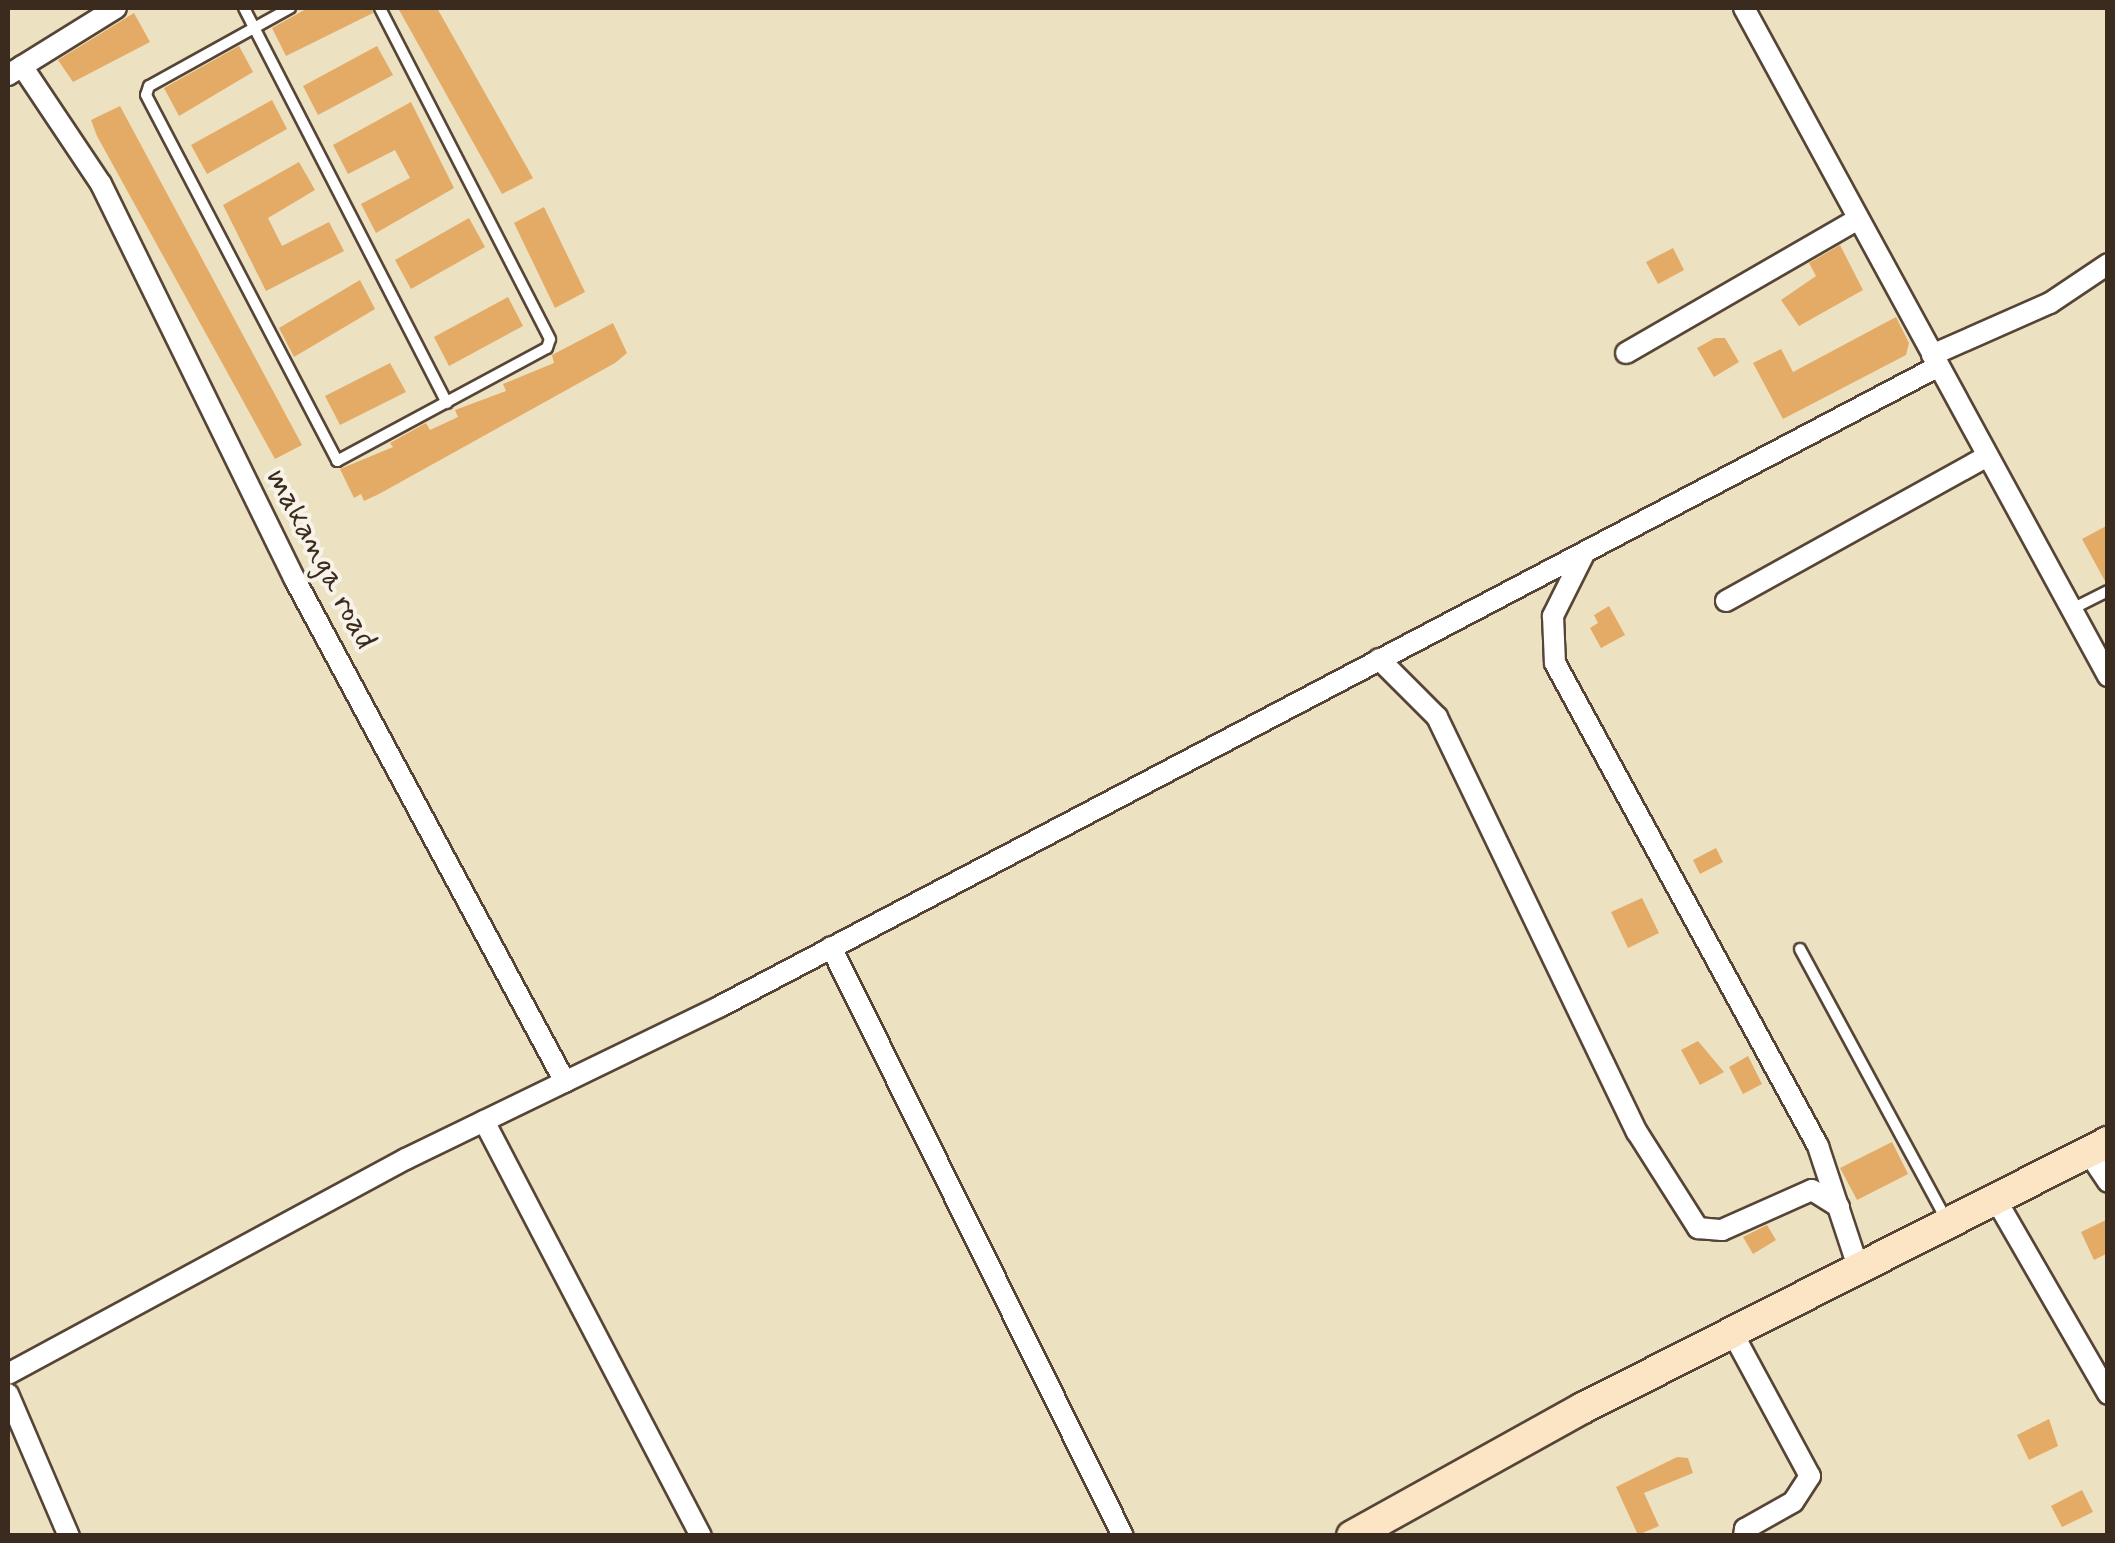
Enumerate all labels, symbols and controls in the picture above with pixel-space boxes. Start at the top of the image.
street label: makanga road [257,462,385,656]

